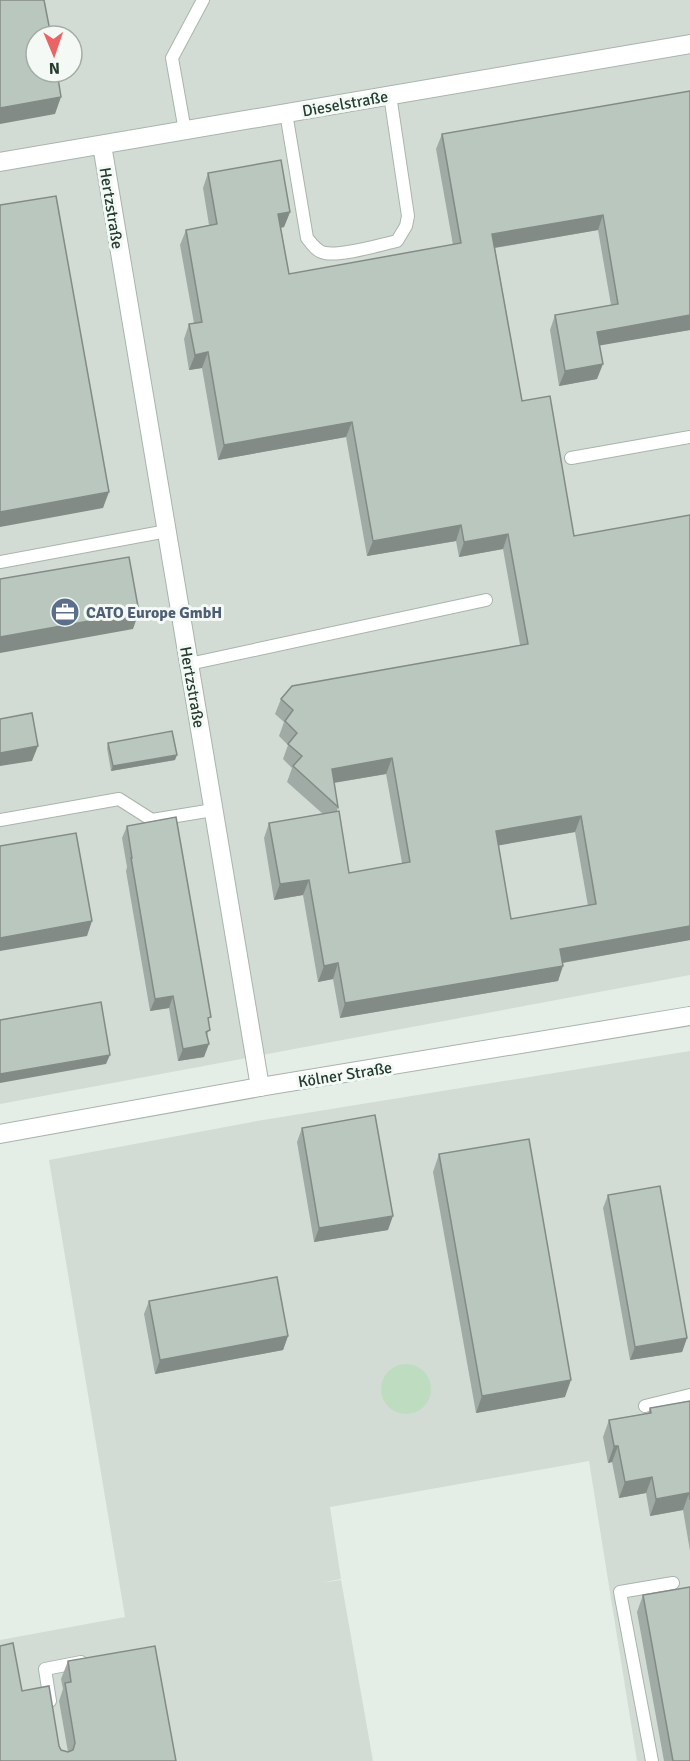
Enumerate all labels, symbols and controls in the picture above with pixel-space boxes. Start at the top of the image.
north arrow [24,24,84,84]
text: N [49,58,60,78]
street label: Dieselstraße [301,87,390,121]
street label: Hertzstraße [95,166,127,250]
office icon: CATO Europe GmbH [49,596,81,628]
place label: CATO Europe GmbH [86,603,222,623]
street label: Hertzstraße [175,645,209,730]
street label: Kölner Straße [297,1058,394,1092]

